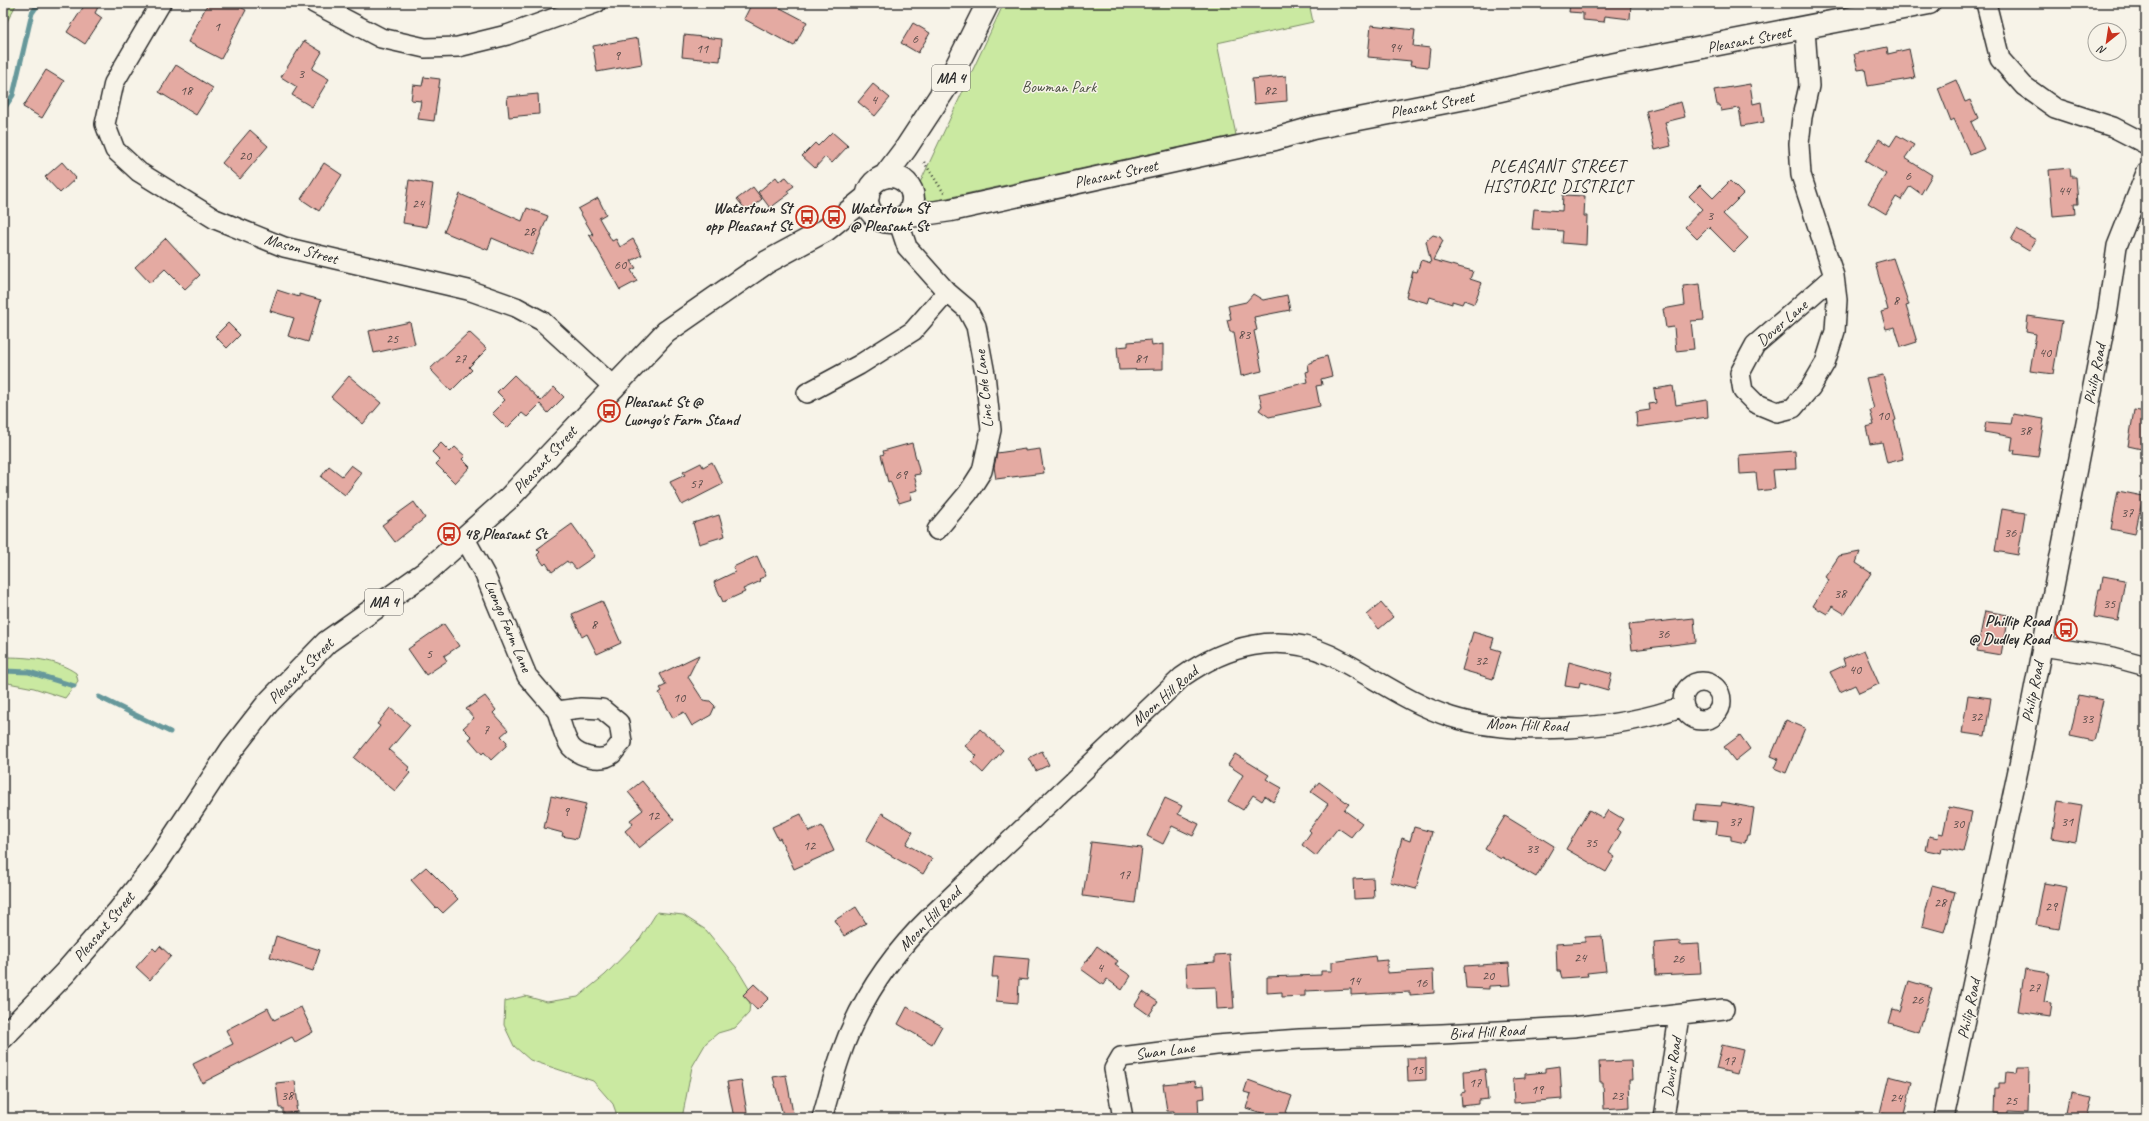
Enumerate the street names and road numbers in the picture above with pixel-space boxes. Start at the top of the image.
street label: Pleasant Street [1705,22,1794,58]
road number: MA 4 [932,65,970,91]
street label: Pleasant Street [1388,87,1477,123]
street label: Pleasant Street [1072,155,1161,193]
street label: Mason Street [262,229,342,269]
street label: Dover Lane [1752,294,1813,351]
street label: Philip Road [2079,340,2111,406]
street label: Linc Cole Lane [970,347,998,429]
street label: Pleasant Street [509,421,582,498]
street label: Luongo Farm Lane [480,577,537,677]
road number: MA 4 [365,589,403,615]
street label: Pleasant Street [264,633,339,708]
street label: Philip Road [2017,658,2049,724]
street label: Moon Hill Road [1128,660,1204,730]
street label: Moon Hill Road [1486,714,1571,737]
street label: Moon Hill Road [895,881,967,955]
street label: Pleasant Street [69,887,140,966]
street label: Philip Road [1953,974,1986,1041]
street label: Bird Hill Road [1449,1020,1528,1044]
street label: Davis Road [1657,1033,1687,1098]
street label: Swan Lane [1134,1037,1197,1065]

